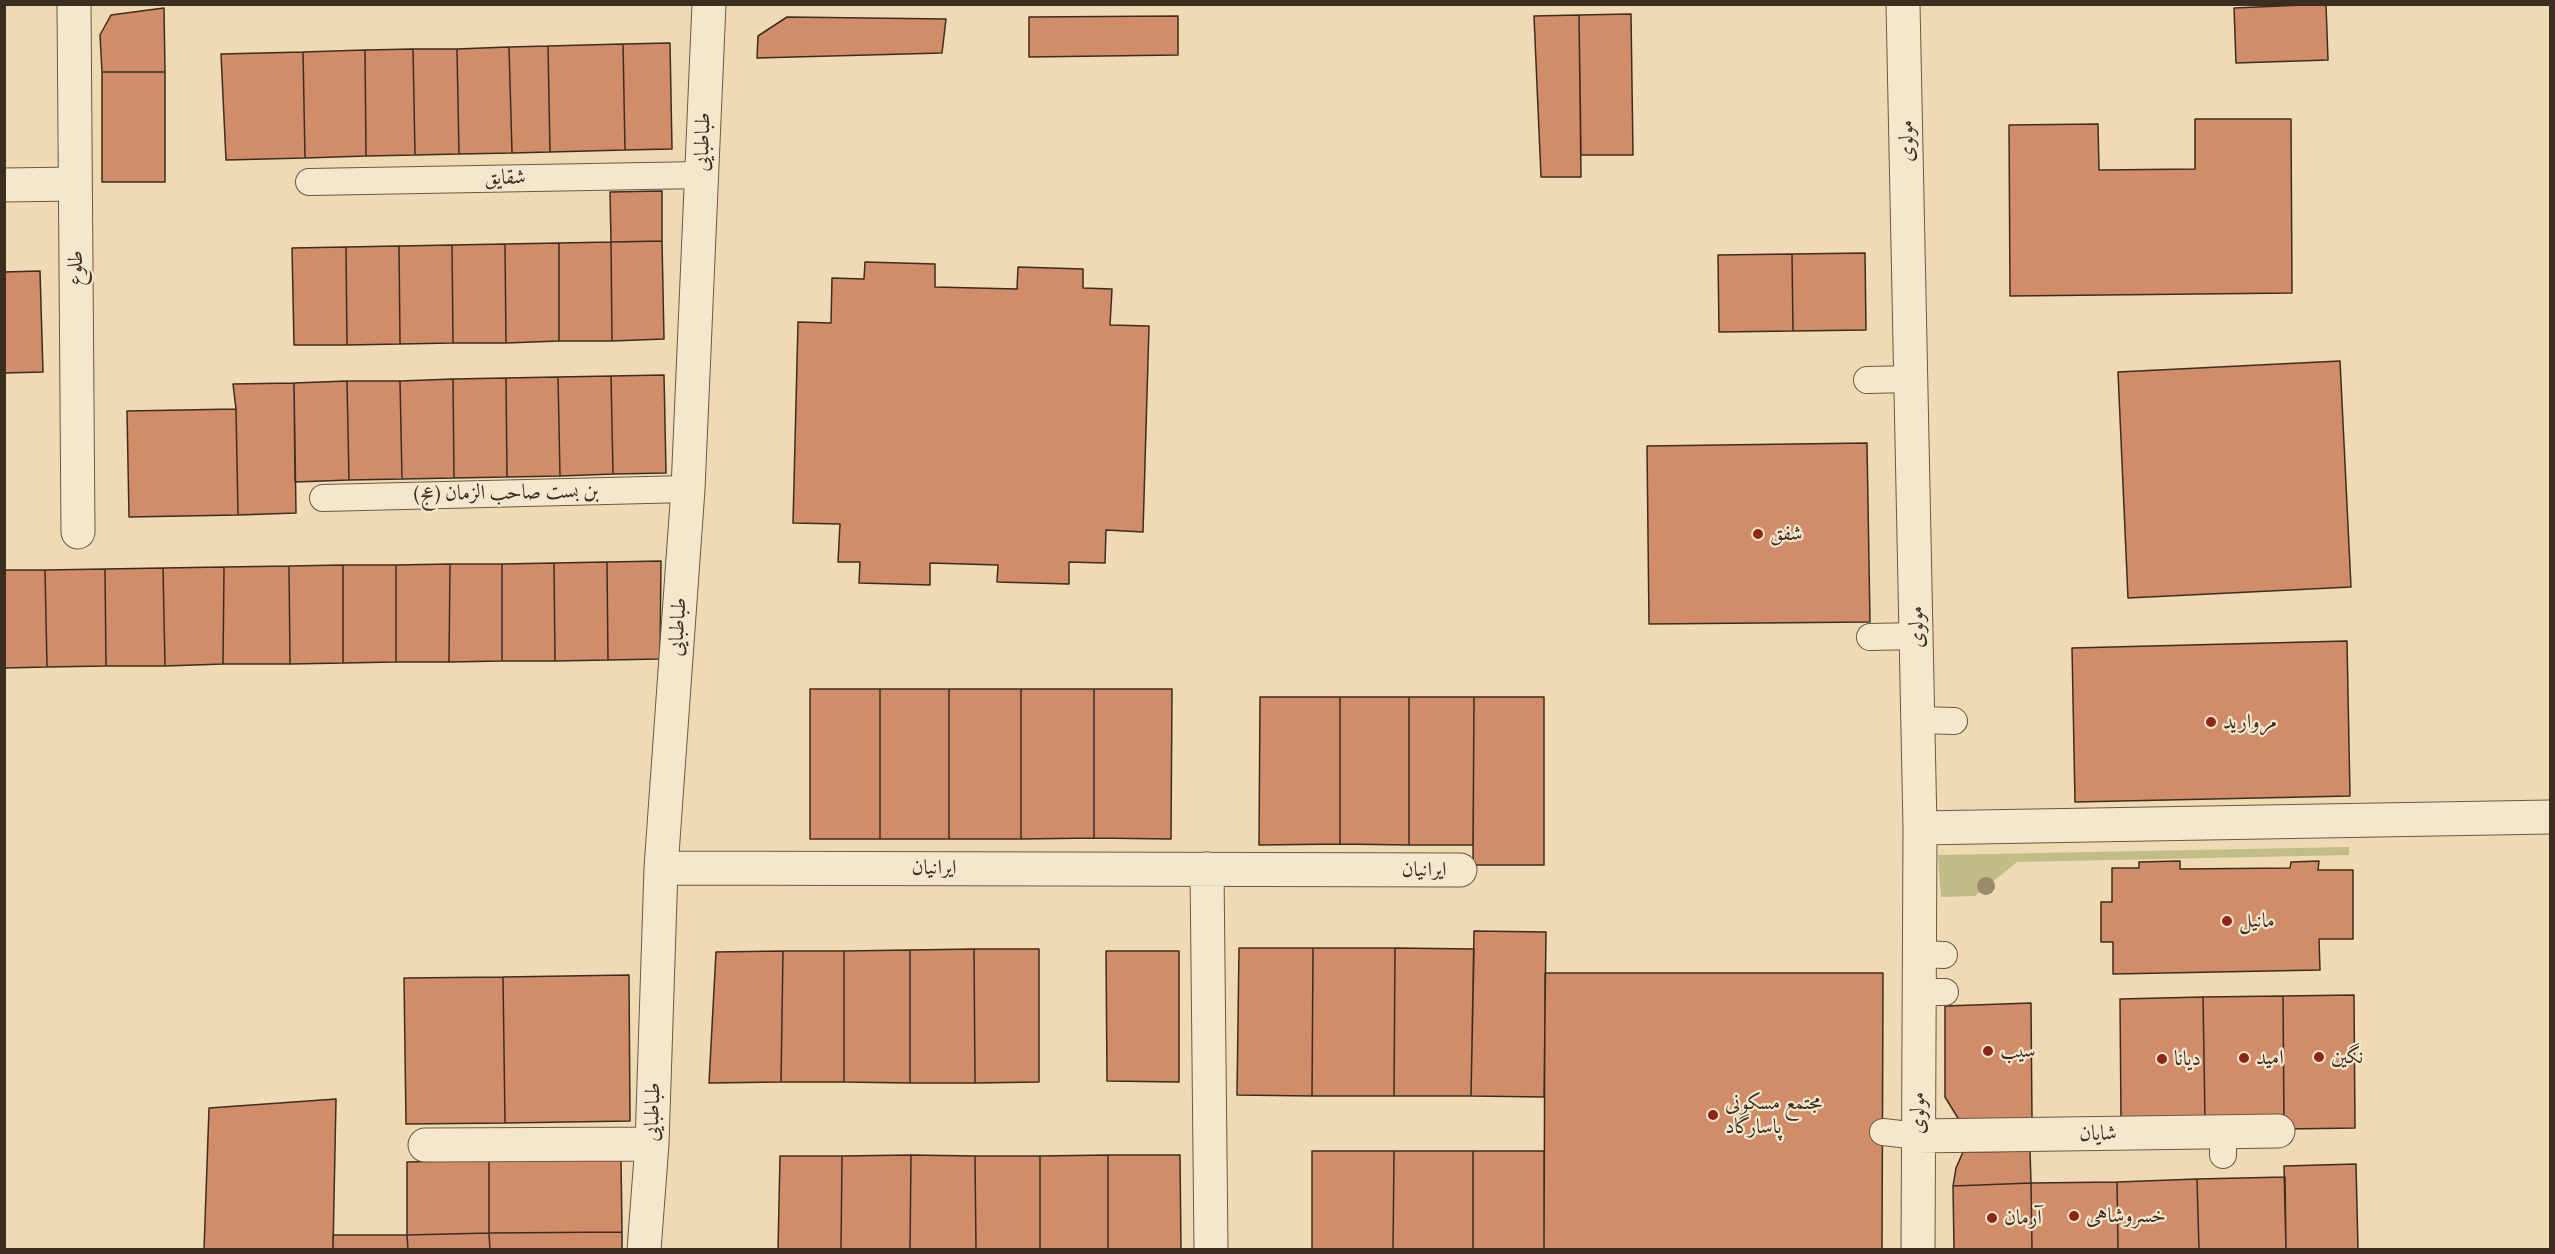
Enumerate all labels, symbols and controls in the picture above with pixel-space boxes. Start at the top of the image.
street label: طباطبایی [689,112,717,172]
street label: مولوی [1894,120,1920,162]
street label: شقایق [484,165,526,191]
street label: طلوع [63,250,89,286]
street label: بن بست صاحب الزمان (عج) [413,479,599,507]
place label: شفق [1770,521,1803,547]
marker: شفق [1751,527,1765,541]
street label: طباطبایی [663,597,693,657]
street label: مولوی [1904,606,1930,648]
place label: مروارید [2223,709,2277,735]
marker: مروارید [2204,715,2218,729]
street label: ایرانیان [911,855,957,881]
street label: ایرانیان [1401,857,1447,883]
place label: مانیل [2239,908,2275,934]
marker: مانیل [2220,914,2234,928]
place label: سیب [2000,1038,2036,1064]
marker: سیب [1981,1044,1995,1058]
place label: نگین [2331,1044,2363,1070]
place label: امید [2256,1045,2284,1071]
place label: دیانا [2174,1046,2201,1072]
marker: نگین [2312,1050,2326,1064]
marker: امید [2237,1051,2251,1065]
marker: دیانا [2155,1052,2169,1066]
street label: طباطبایی [639,1082,667,1142]
place label: مجتمع مسکونی پاسارگاد [1725,1090,1822,1140]
street label: مولوی [1905,1092,1931,1134]
marker: مجتمع مسکونی پاسارگاد [1706,1108,1720,1122]
street label: شایان [2079,1121,2117,1147]
place label: خسروشاهی [2086,1203,2166,1229]
place label: آرمان [2004,1205,2042,1231]
marker: خسروشاهی [2067,1209,2081,1223]
marker: آرمان [1985,1211,1999,1225]

